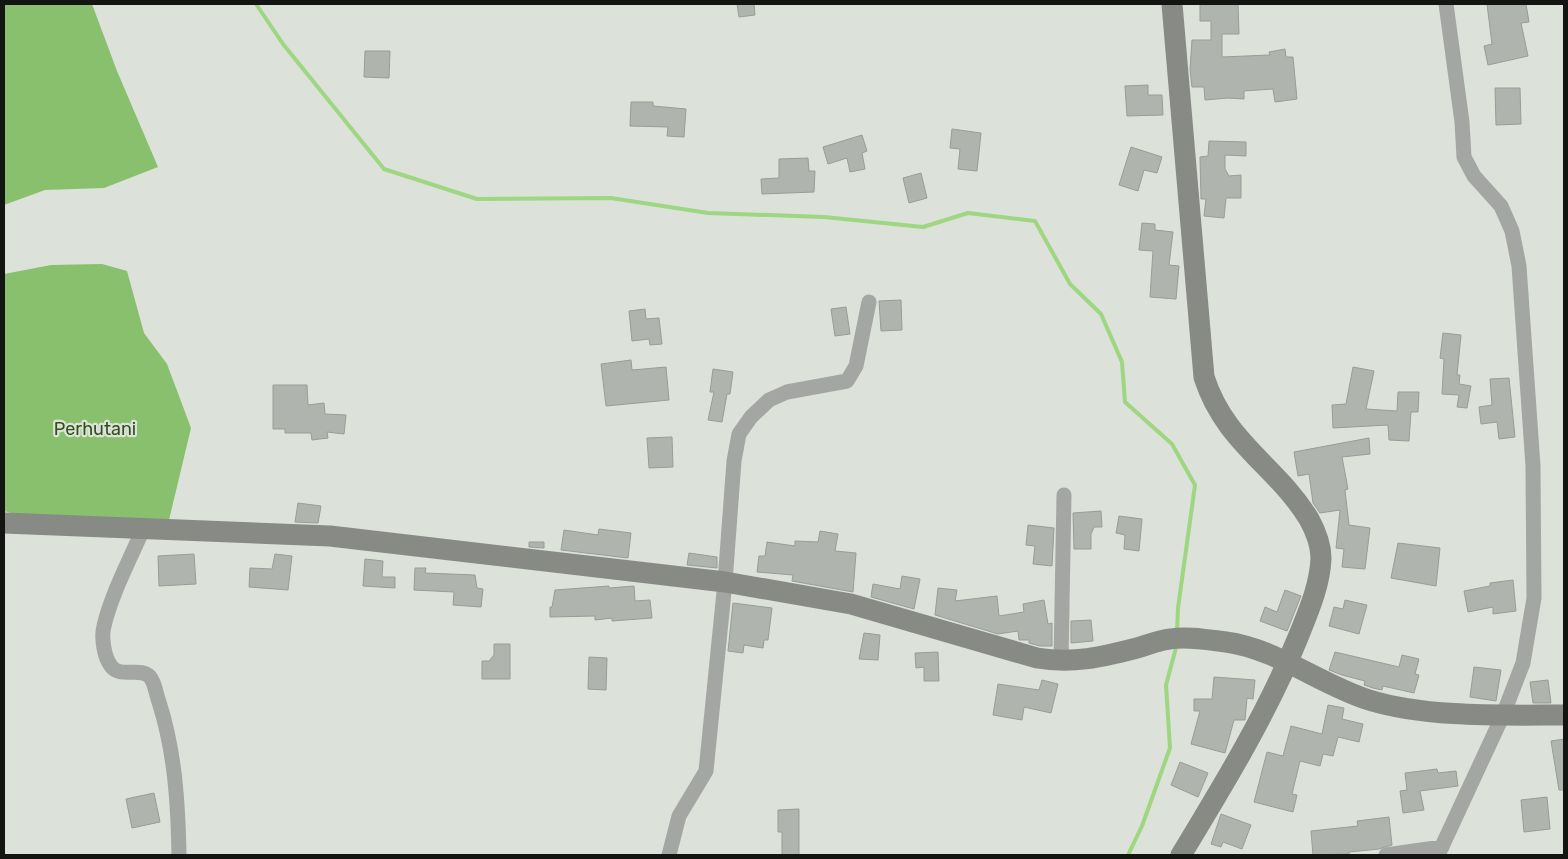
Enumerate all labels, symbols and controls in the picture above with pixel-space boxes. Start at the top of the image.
park label: Perhutani [54,418,136,440]

